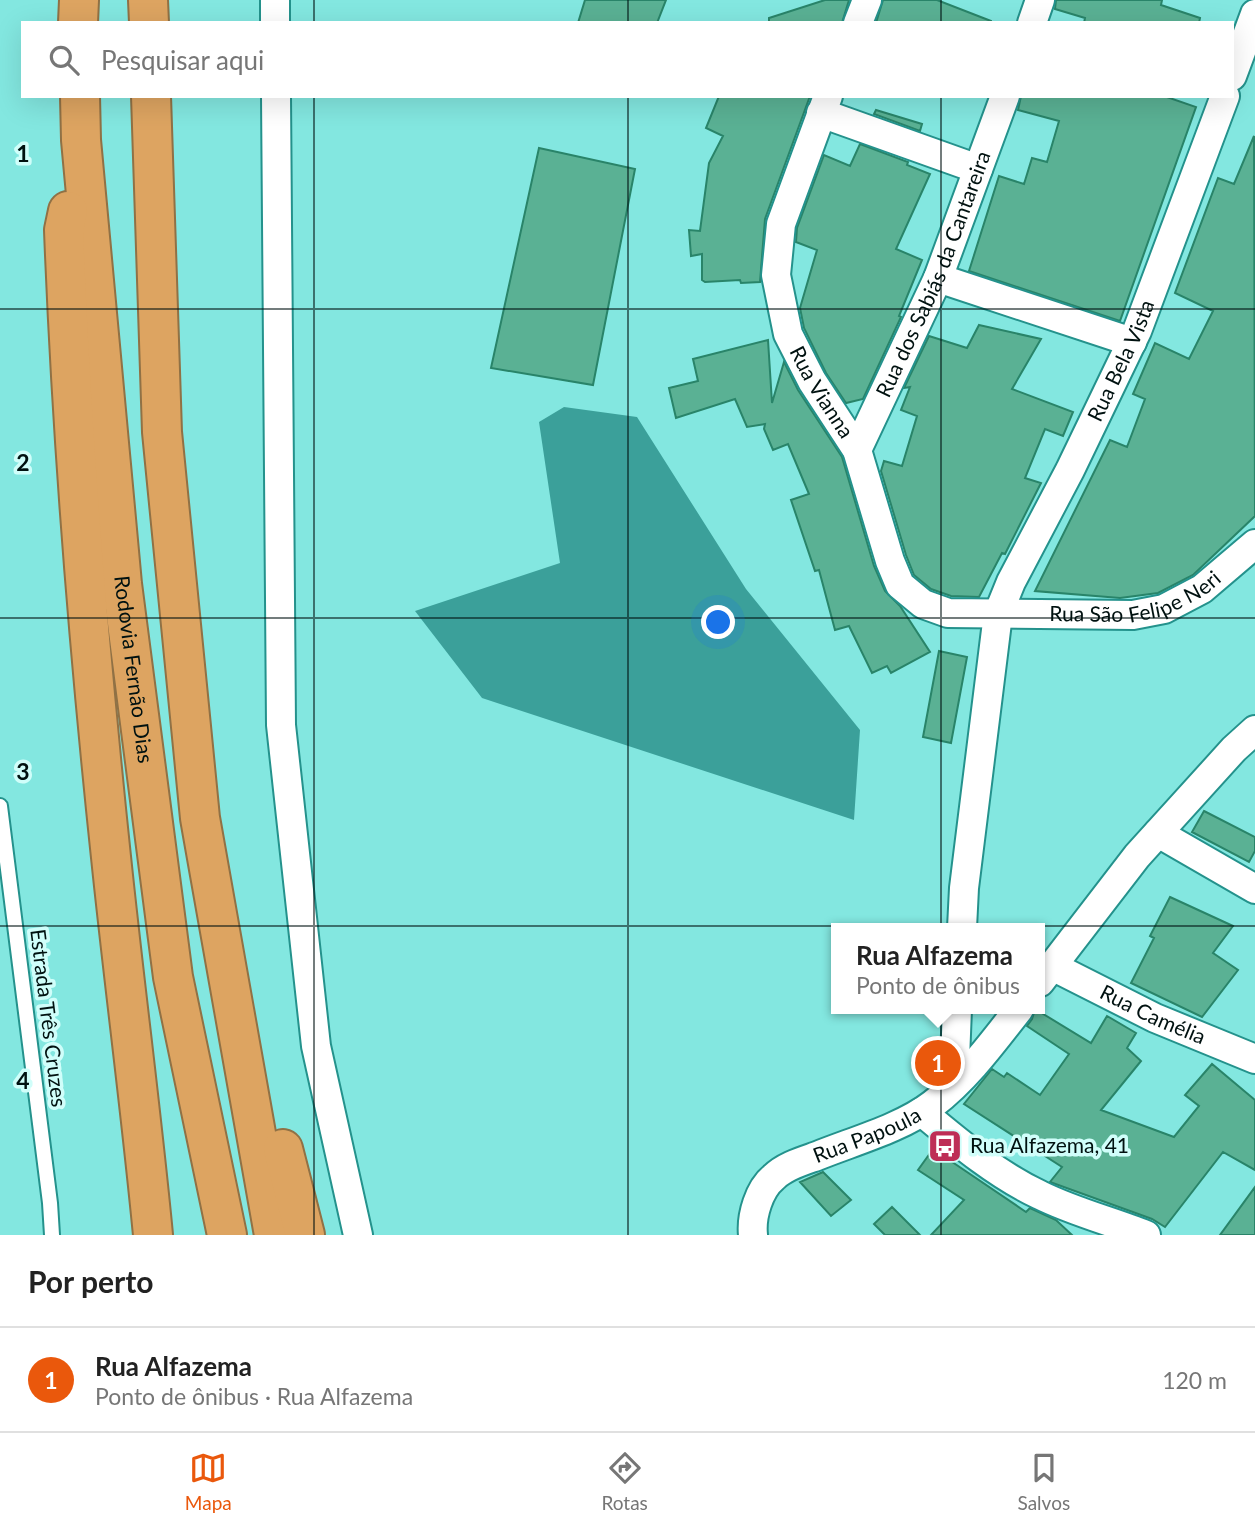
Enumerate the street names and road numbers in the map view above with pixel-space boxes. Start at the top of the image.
street label: Rua dos Sabiás da Cantareira [870,147,995,401]
street label: Rua Bela Vista [1081,296,1159,425]
street label: Rua Vianna [785,342,860,442]
street label: Rua São Felipe Neri [1049,565,1225,627]
street label: Rodovia Fernão Dias [110,574,159,765]
street label: Estrada Três Cruzes [26,927,73,1108]
street label: Rua Camélia [1096,978,1210,1048]
street label: Rua Papoula [809,1101,925,1167]

